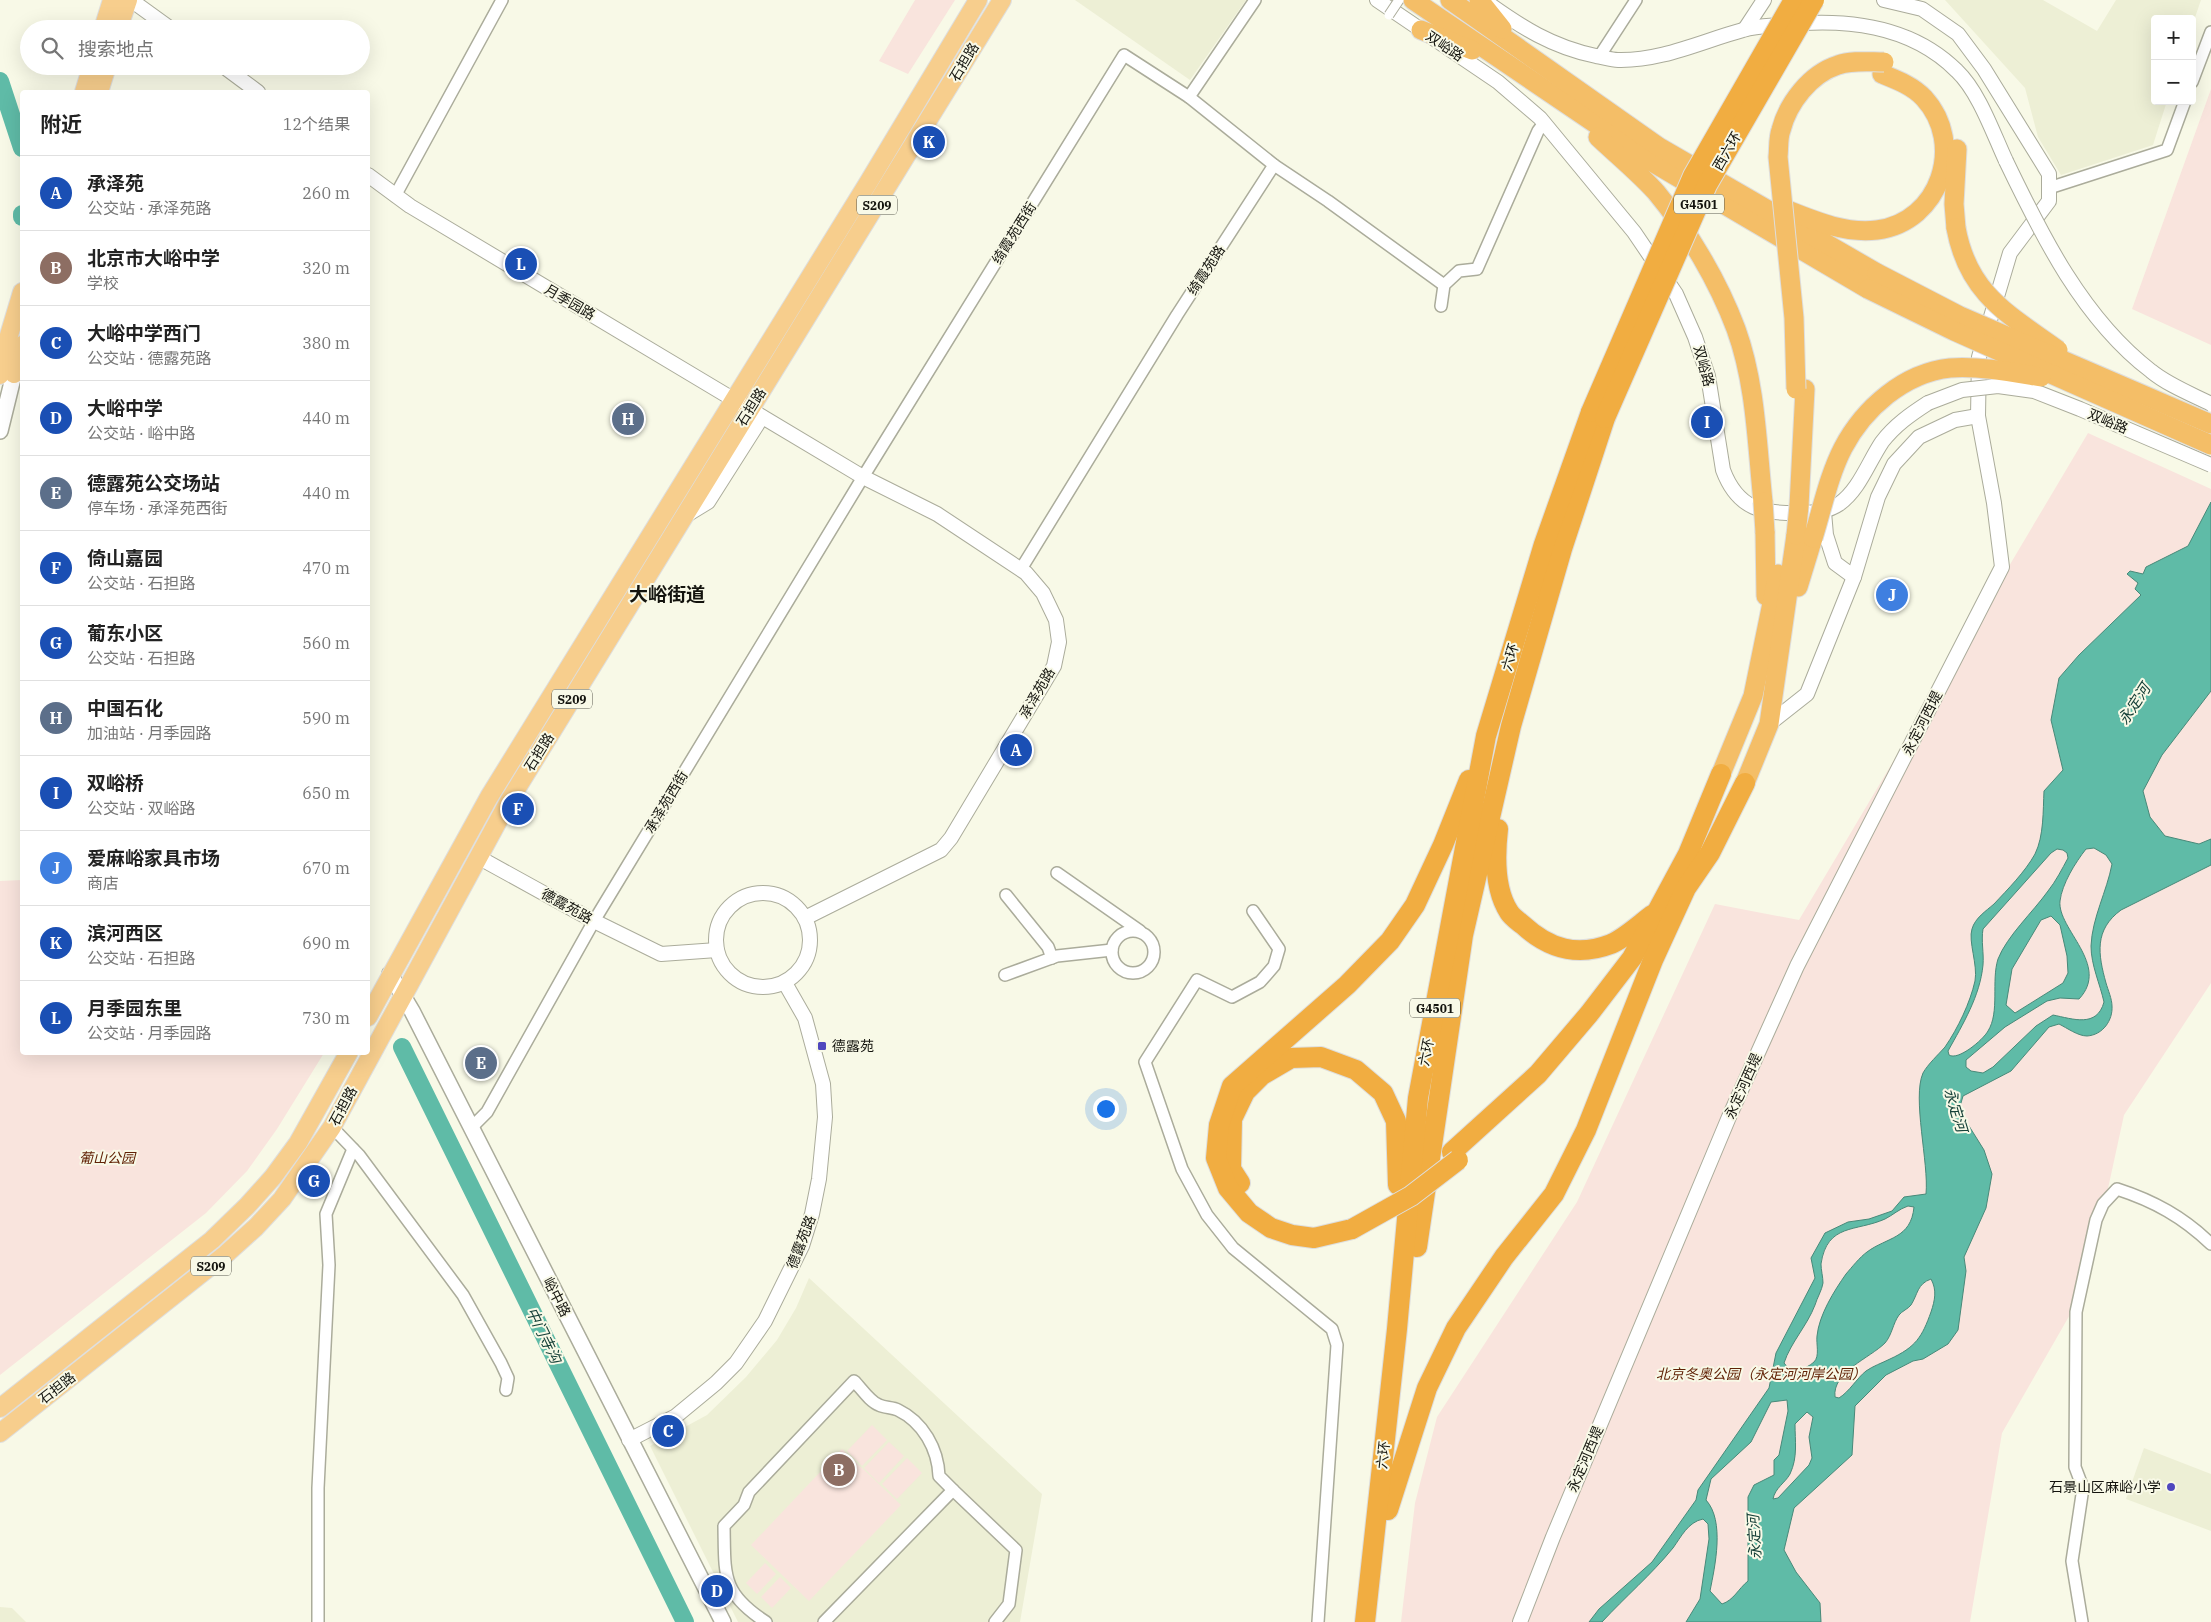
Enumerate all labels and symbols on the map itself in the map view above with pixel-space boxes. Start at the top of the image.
street label: 双峪路 [1423,27,1467,65]
street label: 石担路 [945,39,983,85]
pin: K [913,123,945,161]
street label: 西六环 [1709,128,1745,174]
road number: G4501 [1674,194,1724,213]
road number: S209 [857,196,897,214]
street label: 绮霞苑西街 [988,199,1040,267]
street label: 绮霞苑路 [1183,242,1229,298]
pin: L [505,245,537,283]
street label: 月季园路 [541,280,599,324]
street label: 双峪路 [1690,343,1718,389]
street label: 石担路 [732,384,770,430]
pin: H [612,400,644,438]
pin: I [1691,403,1723,441]
street label: 双峪路 [2085,405,2131,437]
pin: J [1876,576,1908,614]
district label: 大峪街道 [629,582,705,606]
street label: 六环 [1497,641,1523,673]
street label: 承泽苑路 [1015,664,1059,722]
water label: 永定河 [2114,677,2156,728]
street label: 永定河西堤 [1898,688,1946,758]
road number: S209 [552,690,592,709]
street label: 石担路 [520,729,558,775]
pin: A [1000,731,1032,769]
street label: 承泽苑西街 [640,767,692,837]
pin: F [502,790,534,828]
street label: 德露苑路 [538,885,596,927]
road number: G4501 [1410,998,1460,1018]
place label: 德露苑 [832,1037,874,1055]
street label: 六环 [1414,1037,1438,1067]
marker: 德露苑 [816,1040,828,1052]
pin: E [465,1044,497,1082]
street label: 永定河西堤 [1721,1050,1765,1122]
street label: 石担路 [325,1083,361,1129]
water label: 永定河 [1940,1086,1973,1137]
your location [1093,1096,1119,1122]
park label: 葡山公园 [79,1149,137,1167]
pin: G [298,1162,330,1200]
street label: 德露苑路 [783,1213,819,1271]
road number: S209 [191,1256,231,1276]
street label: 峪中路 [539,1274,575,1320]
water label: 中门寺沟 [522,1304,567,1368]
park label: 北京冬奥公园（永定河河岸公园） [1656,1365,1866,1383]
street label: 石担路 [35,1368,79,1408]
pin: C [652,1412,684,1450]
street label: 永定河西堤 [1563,1423,1607,1495]
street label: 六环 [1373,1440,1393,1470]
pin: B [823,1451,855,1489]
place label: 石景山区麻峪小学 [2049,1478,2161,1496]
marker: 石景山区麻峪小学 [2165,1481,2177,1493]
water label: 永定河 [1743,1511,1765,1560]
pin: D [701,1572,733,1610]

